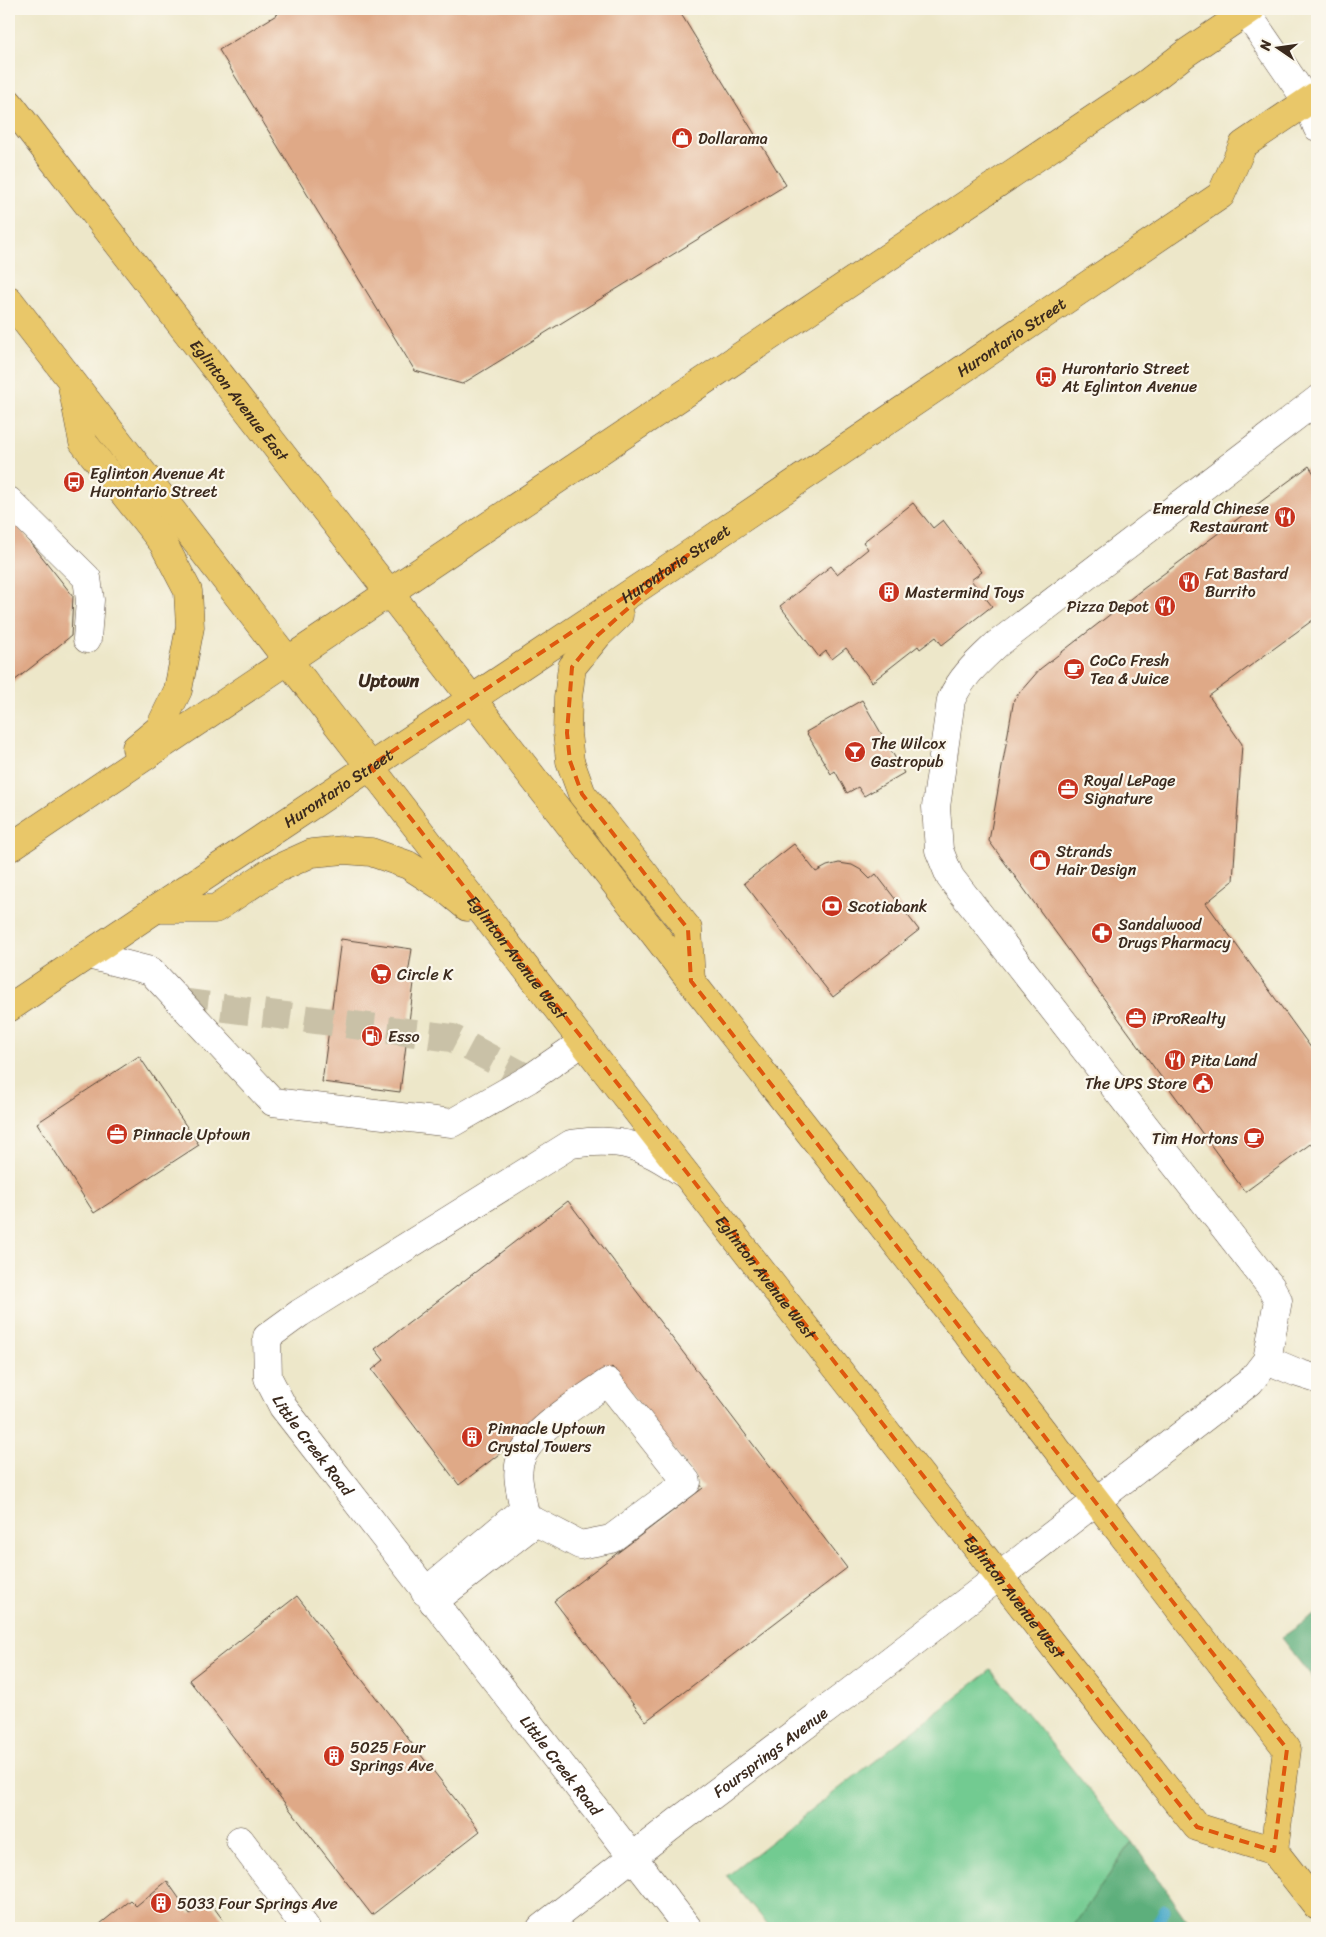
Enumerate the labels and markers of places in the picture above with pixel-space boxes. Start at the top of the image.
place label: Dollarama [698,124,768,153]
shop icon: Dollarama [670,126,694,150]
place label: Hurontario Street At Eglinton Avenue [1061,354,1197,401]
bus stop icon: Hurontario Street At Eglinton Avenue [1034,365,1058,389]
place label: Eglinton Avenue At Hurontario Street [90,459,225,506]
bus stop icon: Eglinton Avenue At Hurontario Street [62,470,86,494]
place label: Emerald Chinese Restaurant [1153,494,1269,541]
restaurant icon: Emerald Chinese Restaurant [1273,505,1297,529]
place label: Fat Bastard Burrito [1205,559,1290,606]
restaurant icon: Fat Bastard Burrito [1177,570,1201,594]
place label: Mastermind Toys [905,578,1025,607]
building icon: Mastermind Toys [877,580,901,604]
place label: Pizza Depot [1067,592,1149,621]
restaurant icon: Pizza Depot [1153,594,1177,618]
place label: CoCo Fresh Tea & Juice [1090,646,1169,693]
cafe icon: CoCo Fresh Tea & Juice [1062,657,1086,681]
place label: The Wilcox Gastropub [871,729,947,776]
bar icon: The Wilcox Gastropub [843,740,867,764]
place label: Royal LePage Signature [1084,766,1176,813]
office icon: Royal LePage Signature [1056,777,1080,801]
place label: Strands Hair Design [1056,837,1137,884]
shop icon: Strands Hair Design [1028,848,1052,872]
place label: Scotiabank [848,892,928,921]
bank icon: Scotiabank [820,894,844,918]
place label: Sandalwood Drugs Pharmacy [1118,910,1231,957]
pharmacy icon: Sandalwood Drugs Pharmacy [1090,921,1114,945]
place label: Circle K [397,960,454,989]
supermarket icon: Circle K [369,962,393,986]
place label: iProRealty [1152,1004,1226,1033]
office icon: iProRealty [1124,1006,1148,1030]
place label: Esso [388,1022,420,1051]
fuel station icon: Esso [360,1024,384,1048]
place label: Pita Land [1191,1046,1258,1075]
restaurant icon: Pita Land [1163,1048,1187,1072]
place label: The UPS Store [1085,1069,1187,1098]
public building icon: The UPS Store [1191,1071,1215,1095]
place label: Pinnacle Uptown [133,1120,250,1149]
office icon: Pinnacle Uptown [105,1122,129,1146]
place label: Tim Hortons [1152,1124,1239,1153]
cafe icon: Tim Hortons [1242,1126,1266,1150]
place label: Pinnacle Uptown Crystal Towers [488,1414,605,1461]
building icon: Pinnacle Uptown Crystal Towers [460,1425,484,1449]
place label: 5025 Four Springs Ave [350,1733,434,1780]
building icon: 5025 Four Springs Ave [322,1744,346,1768]
place label: 5033 Four Springs Ave [177,1889,338,1918]
building icon: 5033 Four Springs Ave [149,1891,173,1915]

